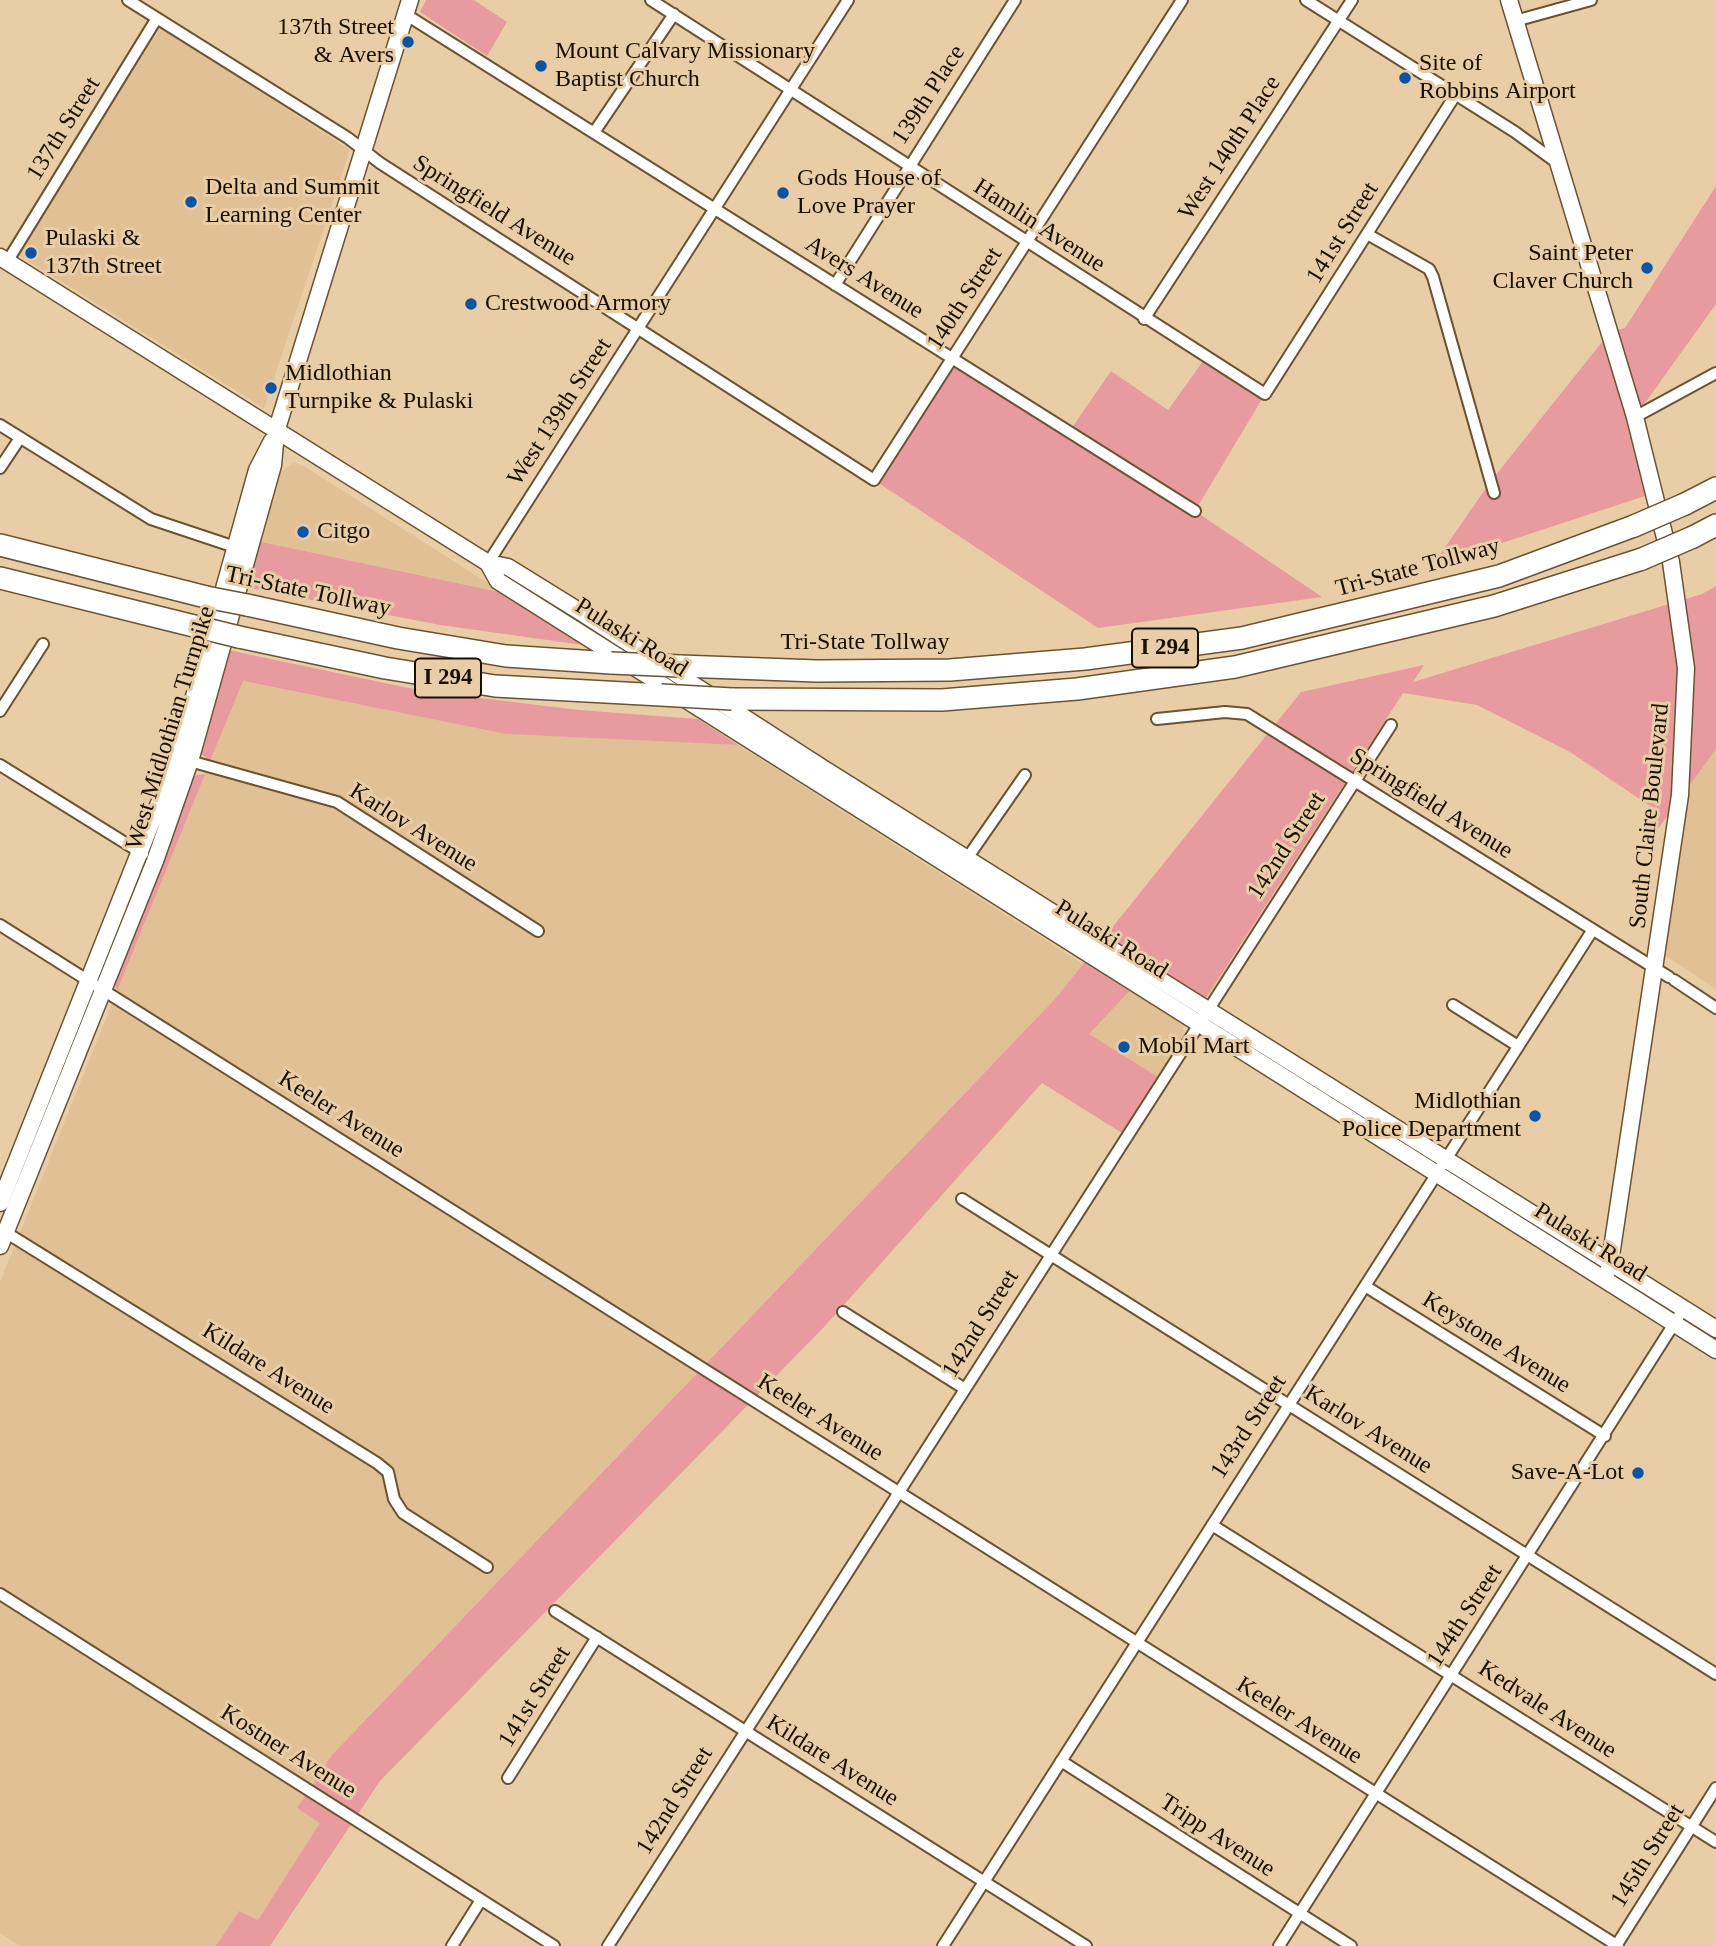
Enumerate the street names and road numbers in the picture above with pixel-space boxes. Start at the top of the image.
street label: 139th Place [886,40,972,150]
street label: West 140th Place [1173,71,1287,225]
street label: 137th Street [21,72,107,186]
street label: Springfield Avenue [407,149,581,273]
street label: Hamlin Avenue [968,173,1110,279]
street label: 141st Street [1301,177,1385,289]
street label: Avers Avenue [799,230,929,326]
street label: 140th Street [921,242,1009,356]
street label: West 139th Street [502,333,618,491]
street label: Tri-State Tollway [1333,532,1503,604]
street label: Tri-State Tollway [222,560,394,624]
street label: Pulaski Road [569,592,693,684]
street label: West Midlothian Turnpike [120,603,222,853]
road number: I 294 [1132,628,1198,668]
street label: Tri-State Tollway [781,629,949,657]
road number: I 294 [415,658,481,698]
street label: South Claire Boulevard [1624,702,1676,930]
street label: Springfield Avenue [1344,742,1518,866]
street label: Karlov Avenue [344,777,482,879]
street label: 142nd Street [1242,787,1332,905]
street label: Pulaski Road [1049,894,1173,986]
street label: Keeler Avenue [273,1065,409,1165]
street label: Pulaski Road [1528,1197,1652,1289]
street label: 142nd Street [936,1265,1026,1383]
street label: Keystone Avenue [1416,1286,1576,1400]
street label: Kildare Avenue [196,1317,340,1421]
street label: Keeler Avenue [752,1368,888,1468]
street label: 143rd Street [1205,1370,1293,1484]
street label: Karlov Avenue [1299,1379,1437,1481]
street label: 144th Street [1421,1559,1509,1673]
street label: 141st Street [493,1641,577,1753]
street label: Kedvale Avenue [1473,1655,1621,1765]
street label: Keeler Avenue [1231,1671,1367,1771]
street label: Kostner Avenue [215,1699,361,1805]
street label: Kildare Avenue [760,1709,904,1813]
street label: 142nd Street [630,1742,720,1860]
street label: Tripp Avenue [1154,1788,1280,1884]
street label: 145th Street [1605,1799,1691,1913]

